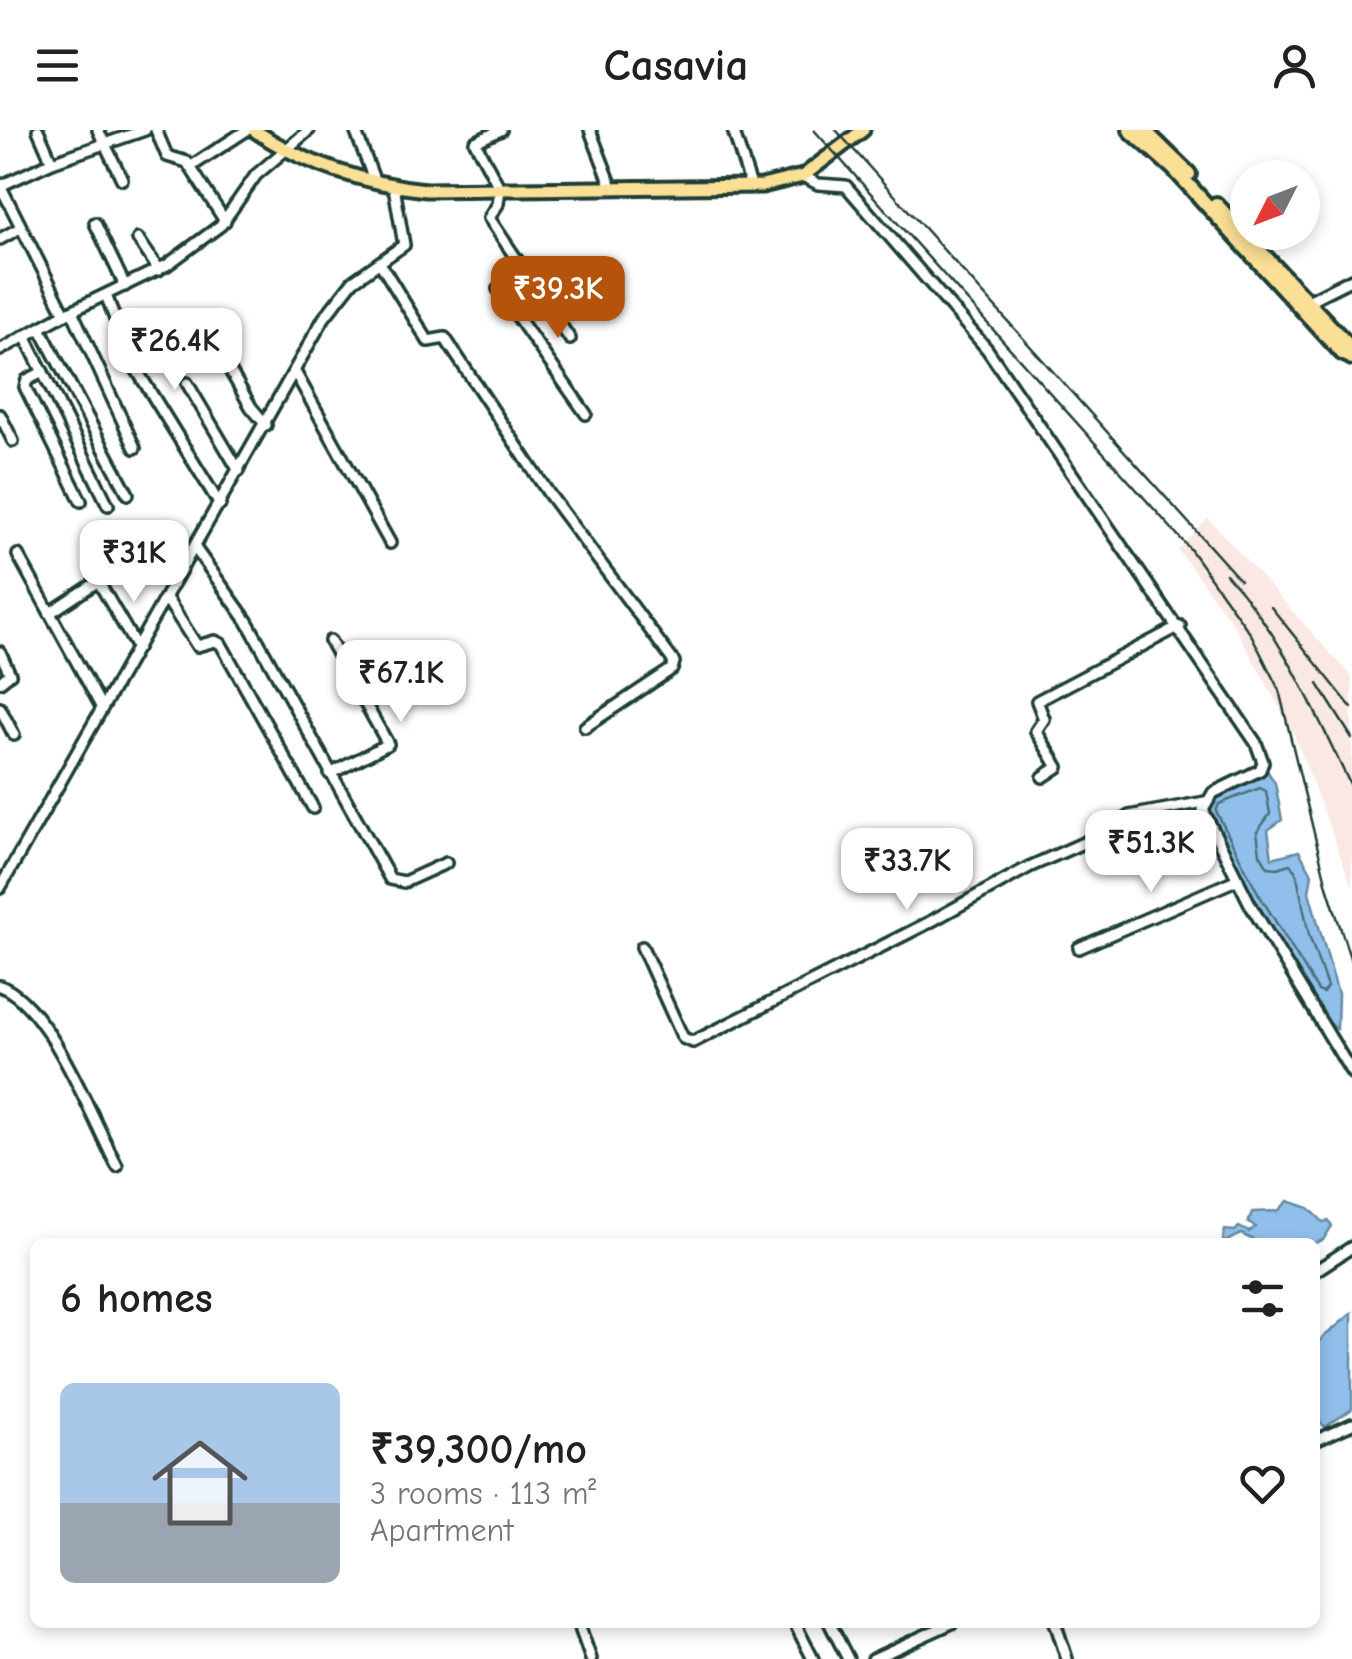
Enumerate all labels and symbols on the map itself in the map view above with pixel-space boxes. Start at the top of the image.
north arrow [1230,160,1320,250]
pin: ₹39.3K [477,256,639,341]
pin: ₹26.4K [94,308,256,393]
pin: ₹31K [75,520,193,605]
pin: ₹67.1K [320,640,482,725]
pin: ₹51.3K [1070,810,1232,895]
pin: ₹33.7K [826,828,988,913]

